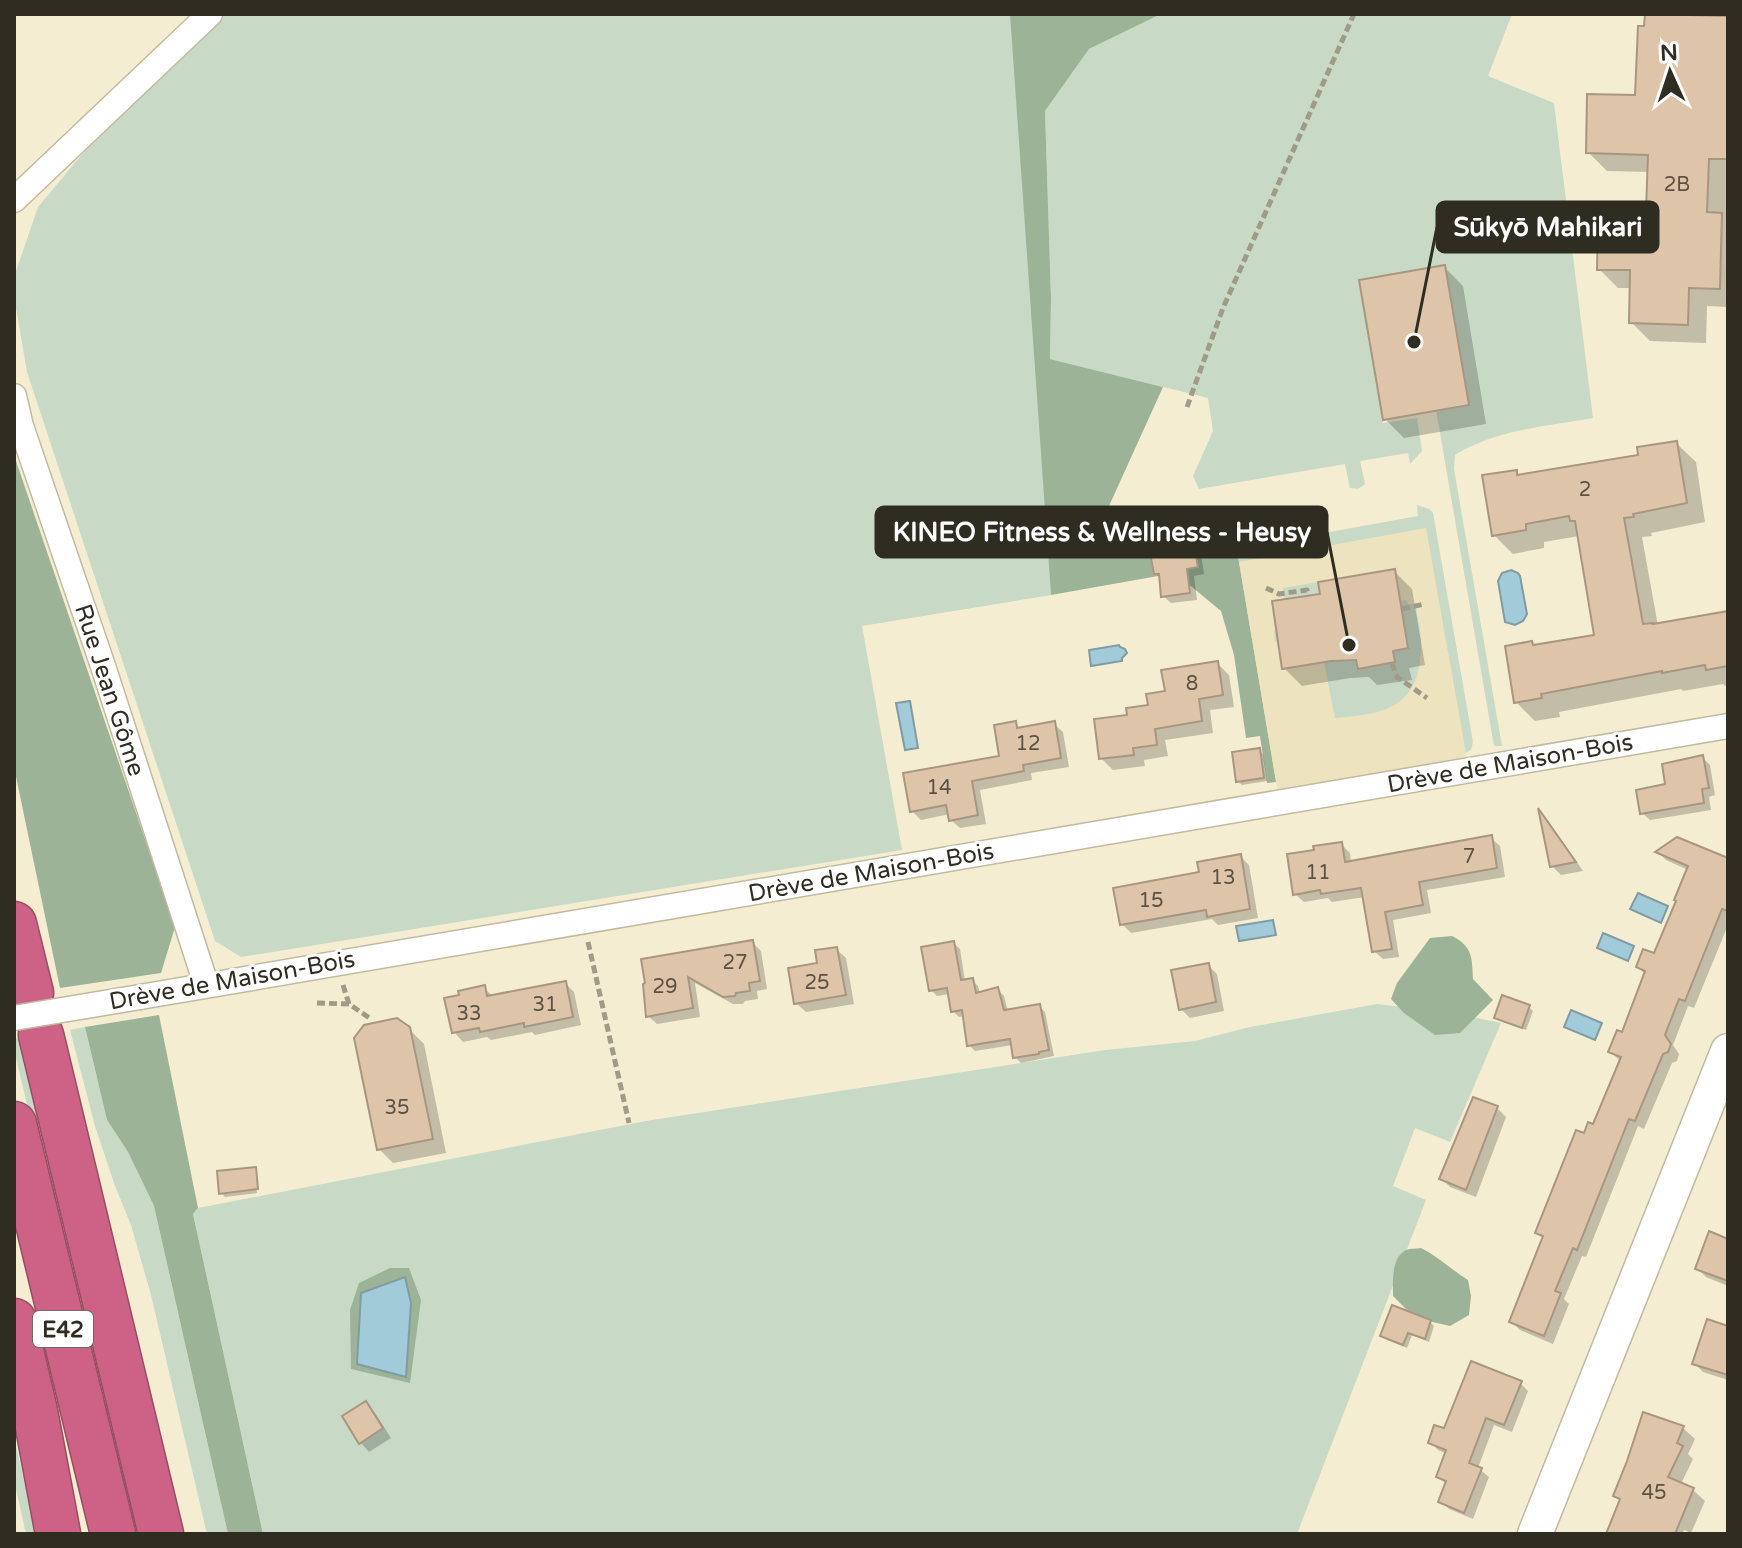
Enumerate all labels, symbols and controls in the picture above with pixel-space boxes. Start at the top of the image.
north arrow [1630,32,1710,112]
text: N [1660,40,1679,66]
house number: 2B [1664,173,1690,197]
callout: Sūkyō Mahikari [1437,202,1658,252]
text: Sūkyō Mahikari [1453,212,1643,243]
house number: 2 [1579,478,1591,502]
callout: KINEO Fitness & Wellness - Heusy [876,507,1327,557]
text: KINEO Fitness & Wellness - Heusy [893,517,1311,548]
street label: Rue Jean Gôme [68,601,151,780]
house number: 8 [1186,672,1198,696]
street label: Drève de Maison-Bois [1385,728,1635,799]
house number: 12 [1015,732,1041,756]
house number: 14 [926,776,952,800]
street label: Drève de Maison-Bois [746,837,996,908]
house number: 7 [1463,845,1475,869]
house number: 11 [1305,861,1331,885]
house number: 13 [1210,866,1236,890]
house number: 15 [1138,889,1164,913]
street label: Drève de Maison-Bois [107,945,357,1016]
house number: 27 [722,951,748,975]
house number: 25 [804,971,830,995]
house number: 29 [652,975,678,999]
house number: 31 [532,993,558,1017]
house number: 33 [456,1002,482,1026]
house number: 35 [384,1096,410,1120]
road number: E42 [33,1311,93,1347]
house number: 45 [1641,1481,1667,1505]

